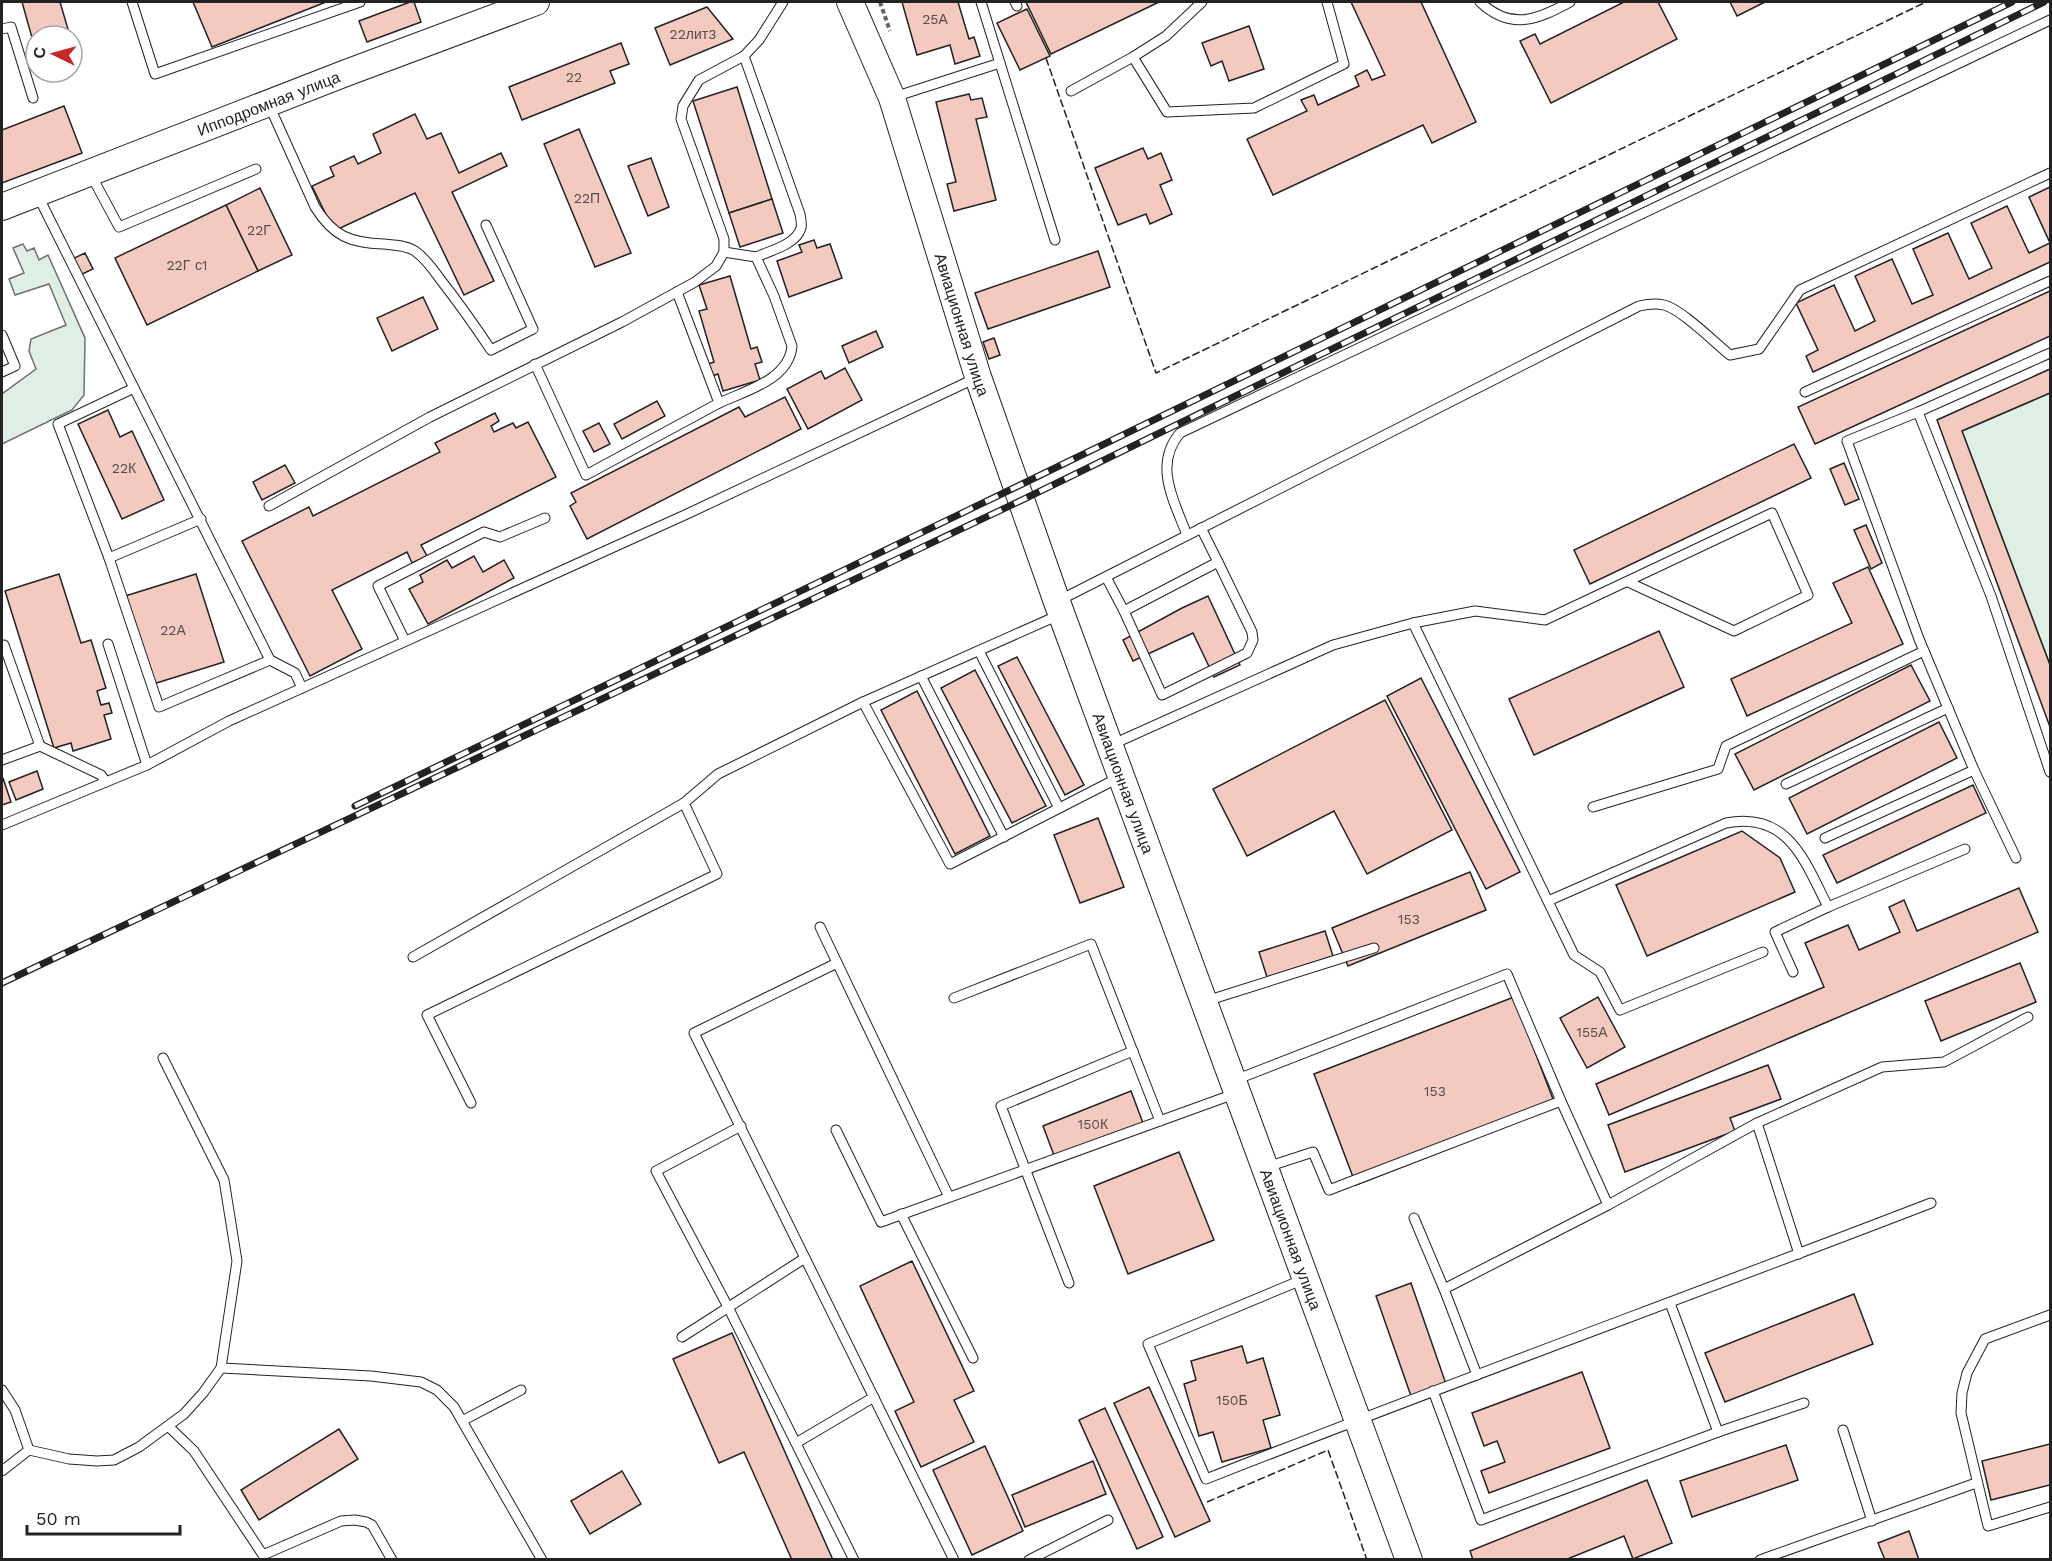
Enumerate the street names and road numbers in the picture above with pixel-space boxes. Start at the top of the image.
street label: Ипподромная улица [195,67,343,140]
street label: Авиационная улица [930,251,993,399]
street label: Авиационная улица [1088,710,1158,856]
street label: Авиационная улица [1256,1166,1325,1313]

